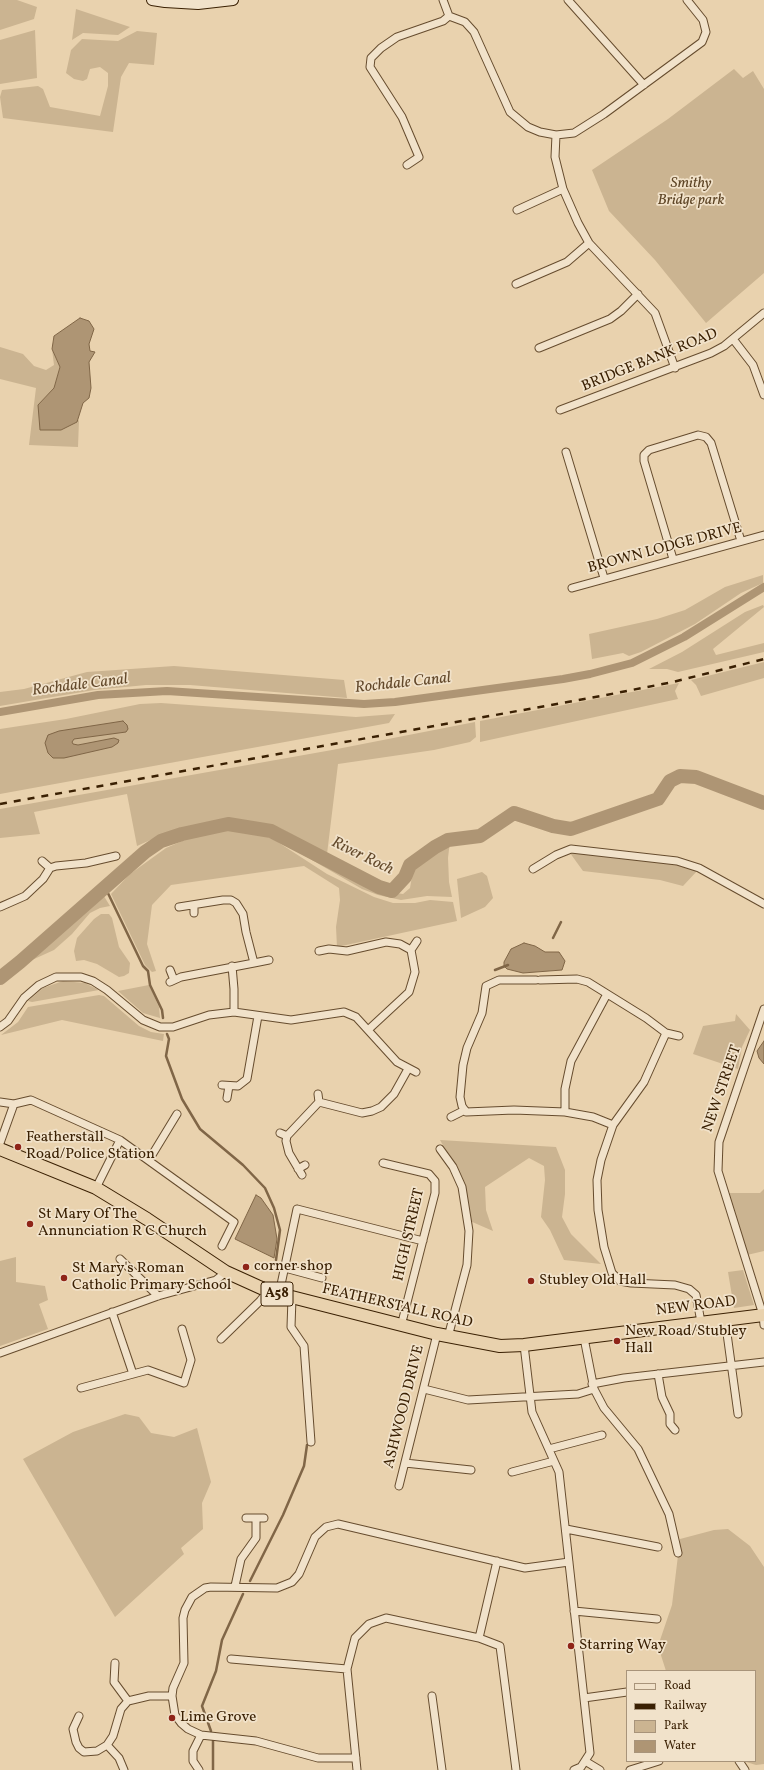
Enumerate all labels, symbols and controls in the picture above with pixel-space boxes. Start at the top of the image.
park label: Smithy Bridge park [657,175,725,210]
street label: BRIDGE BANK ROAD [579,325,721,397]
street label: BROWN LODGE DRIVE [586,520,744,578]
water label: Rochdale Canal [354,669,452,699]
water label: Rochdale Canal [31,671,129,701]
water label: River Roch [328,834,396,880]
street label: NEW STREET [700,1043,746,1135]
place label: Featherstall Road/Police Station [26,1129,155,1164]
marker: Featherstall Road/Police Station [13,1142,23,1152]
street label: HIGH STREET [391,1187,429,1283]
place label: St Mary Of The Annunciation R C Church [38,1206,207,1241]
marker: St Mary Of The Annunciation R C Church [25,1219,35,1229]
place label: corner shop [254,1258,332,1276]
place label: St Mary's Roman Catholic Primary School [72,1260,231,1295]
marker: corner shop [241,1262,251,1272]
place label: Stubley Old Hall [539,1272,646,1290]
marker: St Mary's Roman Catholic Primary School [59,1273,69,1283]
marker: Stubley Old Hall [526,1276,536,1286]
street label: FEATHERSTALL ROAD [320,1281,474,1333]
road number: A58 [261,1282,293,1306]
street label: NEW ROAD [655,1293,737,1321]
place label: New Road/Stubley Hall [625,1323,747,1358]
marker: New Road/Stubley Hall [612,1336,622,1346]
street label: ASHWOOD DRIVE [381,1343,429,1471]
place label: Starring Way [579,1637,666,1655]
marker: Starring Way [566,1641,576,1651]
legend [626,1670,756,1762]
text: Road [664,1678,691,1694]
text: Railway [664,1698,707,1714]
place label: Lime Grove [180,1709,256,1727]
marker: Lime Grove [167,1713,177,1723]
text: Park [664,1718,689,1734]
text: Water [664,1738,696,1754]

